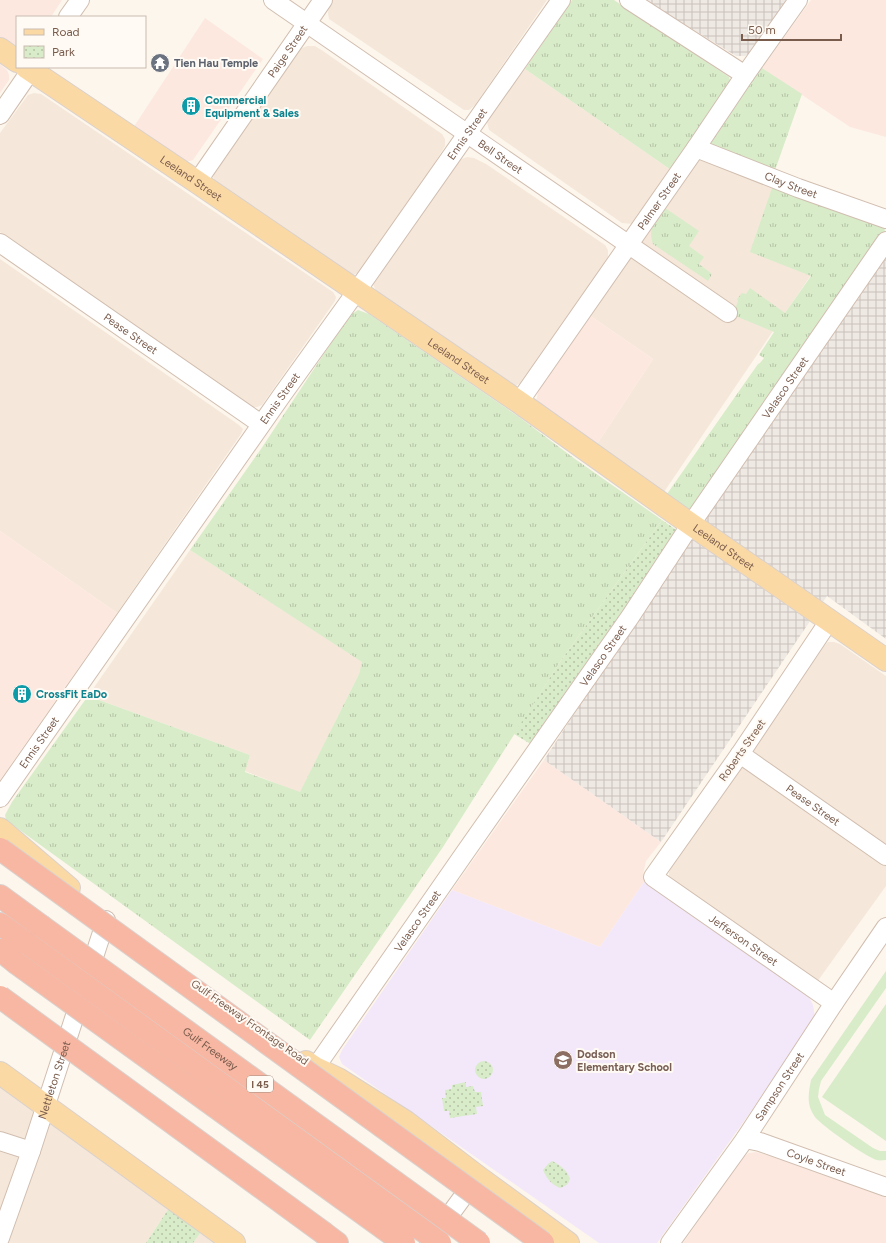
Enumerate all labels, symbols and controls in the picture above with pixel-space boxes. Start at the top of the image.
legend [16,16,146,68]
scale bar [742,16,841,42]
street label: Paige Street [265,23,310,80]
text: 50 m [748,23,776,37]
text: Road [52,25,80,39]
text: Park [52,45,75,59]
temple icon: Tien Hau Temple [149,52,171,74]
place label: Tien Hau Temple [174,57,258,70]
place label: Commercial Equipment & Sales [205,94,299,120]
building icon: Commercial Equipment & Sales [180,95,202,117]
street label: Ennis Street [445,106,490,162]
street label: Bell Street [475,137,525,177]
street label: Leeland Street [157,153,224,204]
street label: Palmer Street [635,170,684,232]
street label: Clay Street [763,170,819,201]
street label: Pease Street [101,311,160,357]
street label: Leeland Street [425,336,492,387]
street label: Velasco Street [760,354,811,421]
street label: Ennis Street [258,370,303,427]
street label: Leeland Street [690,522,757,573]
street label: Velasco Street [577,623,629,689]
building icon: CrossFit EaDo [11,683,33,705]
place label: CrossFit EaDo [36,688,108,701]
street label: Ennis Street [17,714,62,771]
street label: Roberts Street [716,717,768,784]
street label: Pease Street [783,782,842,829]
street label: Velasco Street [392,888,444,955]
street label: Jefferson Street [706,912,780,969]
street label: Gulf Freeway Frontage Road [189,976,311,1068]
street label: Gulf Freeway [180,1024,240,1072]
street label: Nettleton Street [36,1039,73,1121]
place label: Dodson Elementary School [577,1048,672,1074]
school or university icon: Dodson Elementary School [552,1049,574,1071]
street label: Sampson Street [753,1050,807,1124]
road number: I 45 [247,1076,273,1092]
street label: Coyle Street [785,1146,847,1179]

